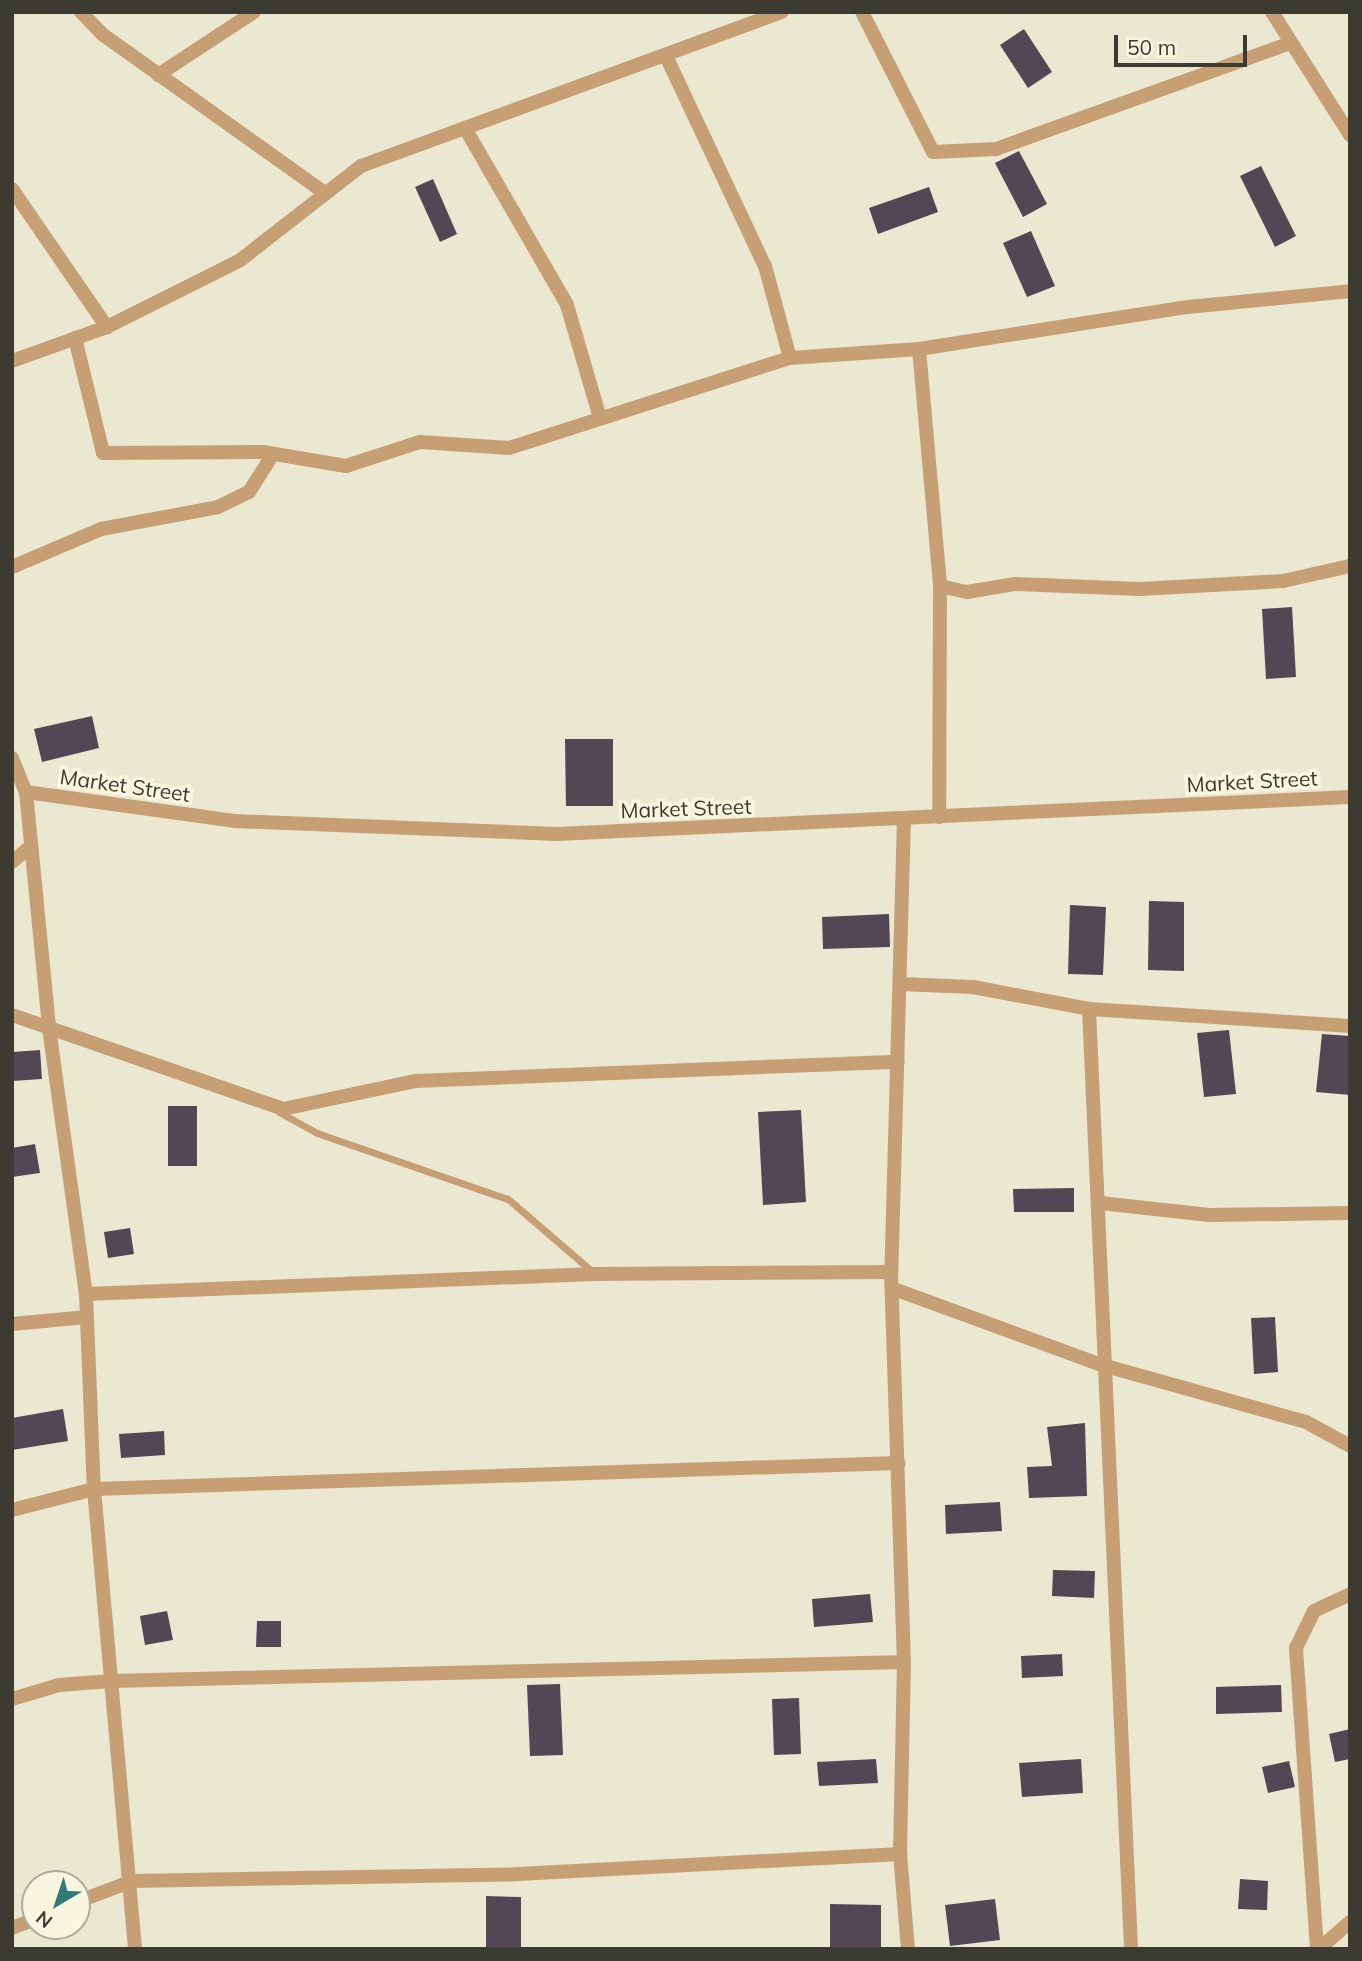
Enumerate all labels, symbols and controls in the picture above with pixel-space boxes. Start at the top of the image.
scale bar [1117,21,1250,65]
text: 50 m [1127,34,1176,60]
street label: Market Street [58,763,192,807]
street label: Market Street [1186,765,1318,797]
street label: Market Street [620,793,752,823]
north arrow [21,1870,91,1940]
text: N [31,1906,57,1934]

